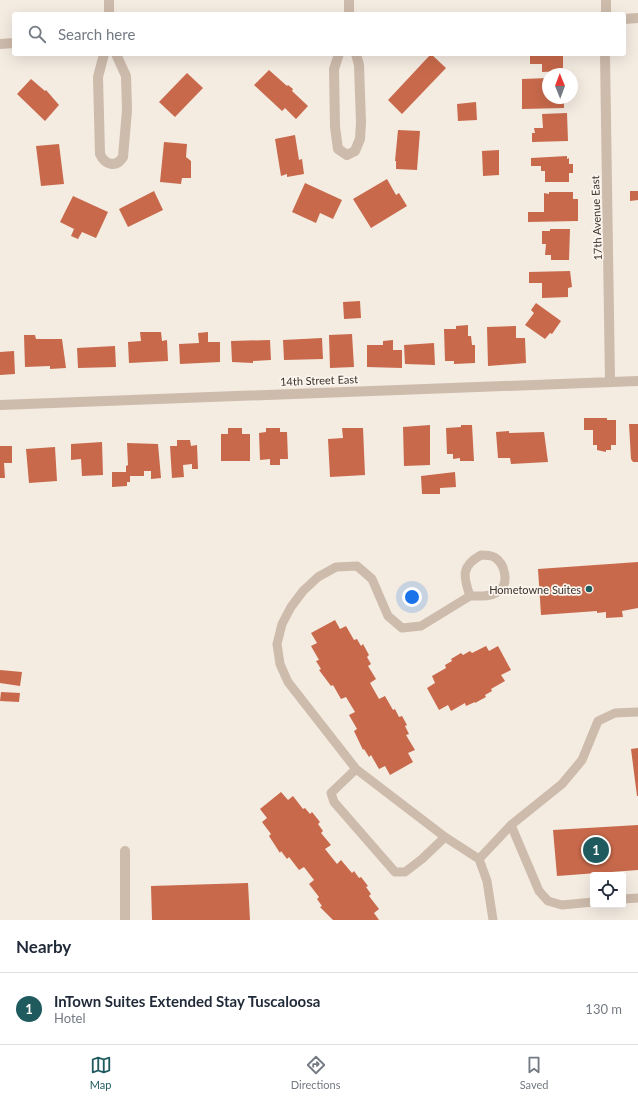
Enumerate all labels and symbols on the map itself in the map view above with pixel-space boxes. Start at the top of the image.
north arrow [542,68,578,104]
street label: 17th Avenue East [588,175,604,261]
street label: 14th Street East [280,372,358,388]
place label: Hometowne Suites [489,583,581,596]
marker: Hometowne Suites [584,584,594,594]
your location [402,587,422,607]
pin: 1 [583,835,609,865]

